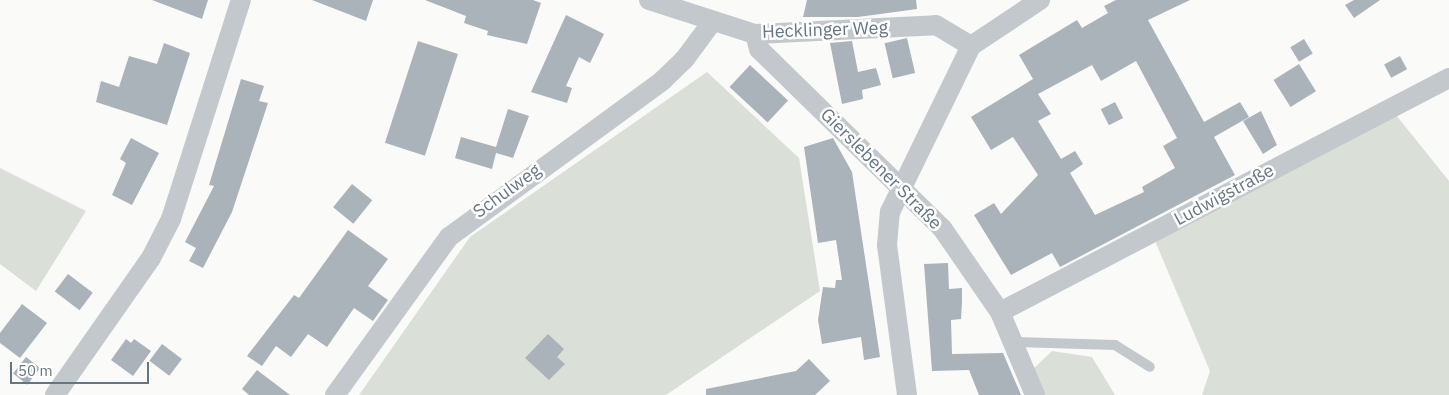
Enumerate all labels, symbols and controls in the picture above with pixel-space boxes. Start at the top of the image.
street label: Hecklinger Weg [762,17,888,43]
street label: Gierslebener Straße [816,104,946,234]
street label: Schulweg [469,159,545,223]
street label: Ludwigstraße [1170,160,1278,230]
scale bar [12,352,151,384]
text: 50 m [18,361,53,380]

